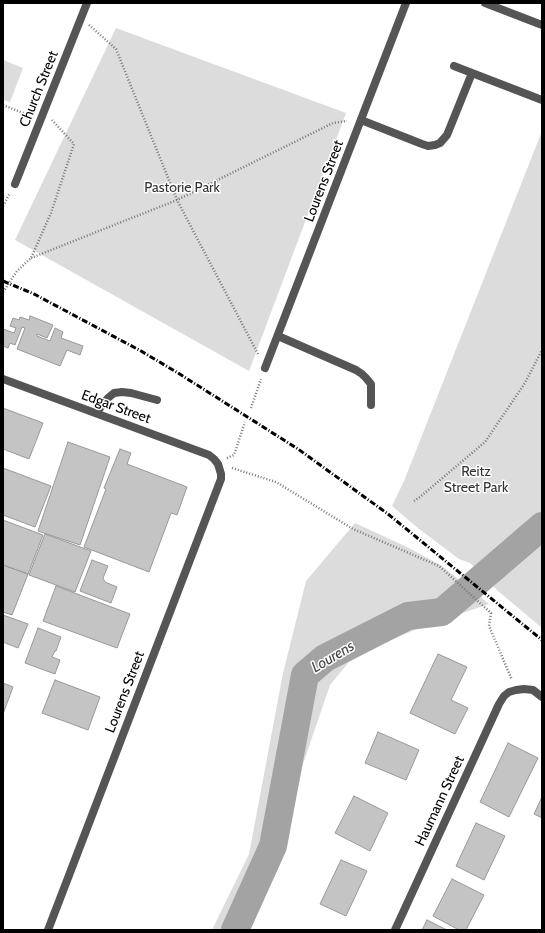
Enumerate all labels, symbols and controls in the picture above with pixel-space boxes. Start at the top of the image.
street label: Church Street [16,48,62,130]
street label: Lourens Street [301,138,347,224]
park label: Pastorie Park [144,180,220,196]
street label: Edgar Street [79,387,153,427]
park label: Reitz Street Park [444,464,508,496]
water label: Lourens [308,637,358,677]
street label: Lourens Street [102,649,148,735]
street label: Haumann Street [412,753,468,849]

